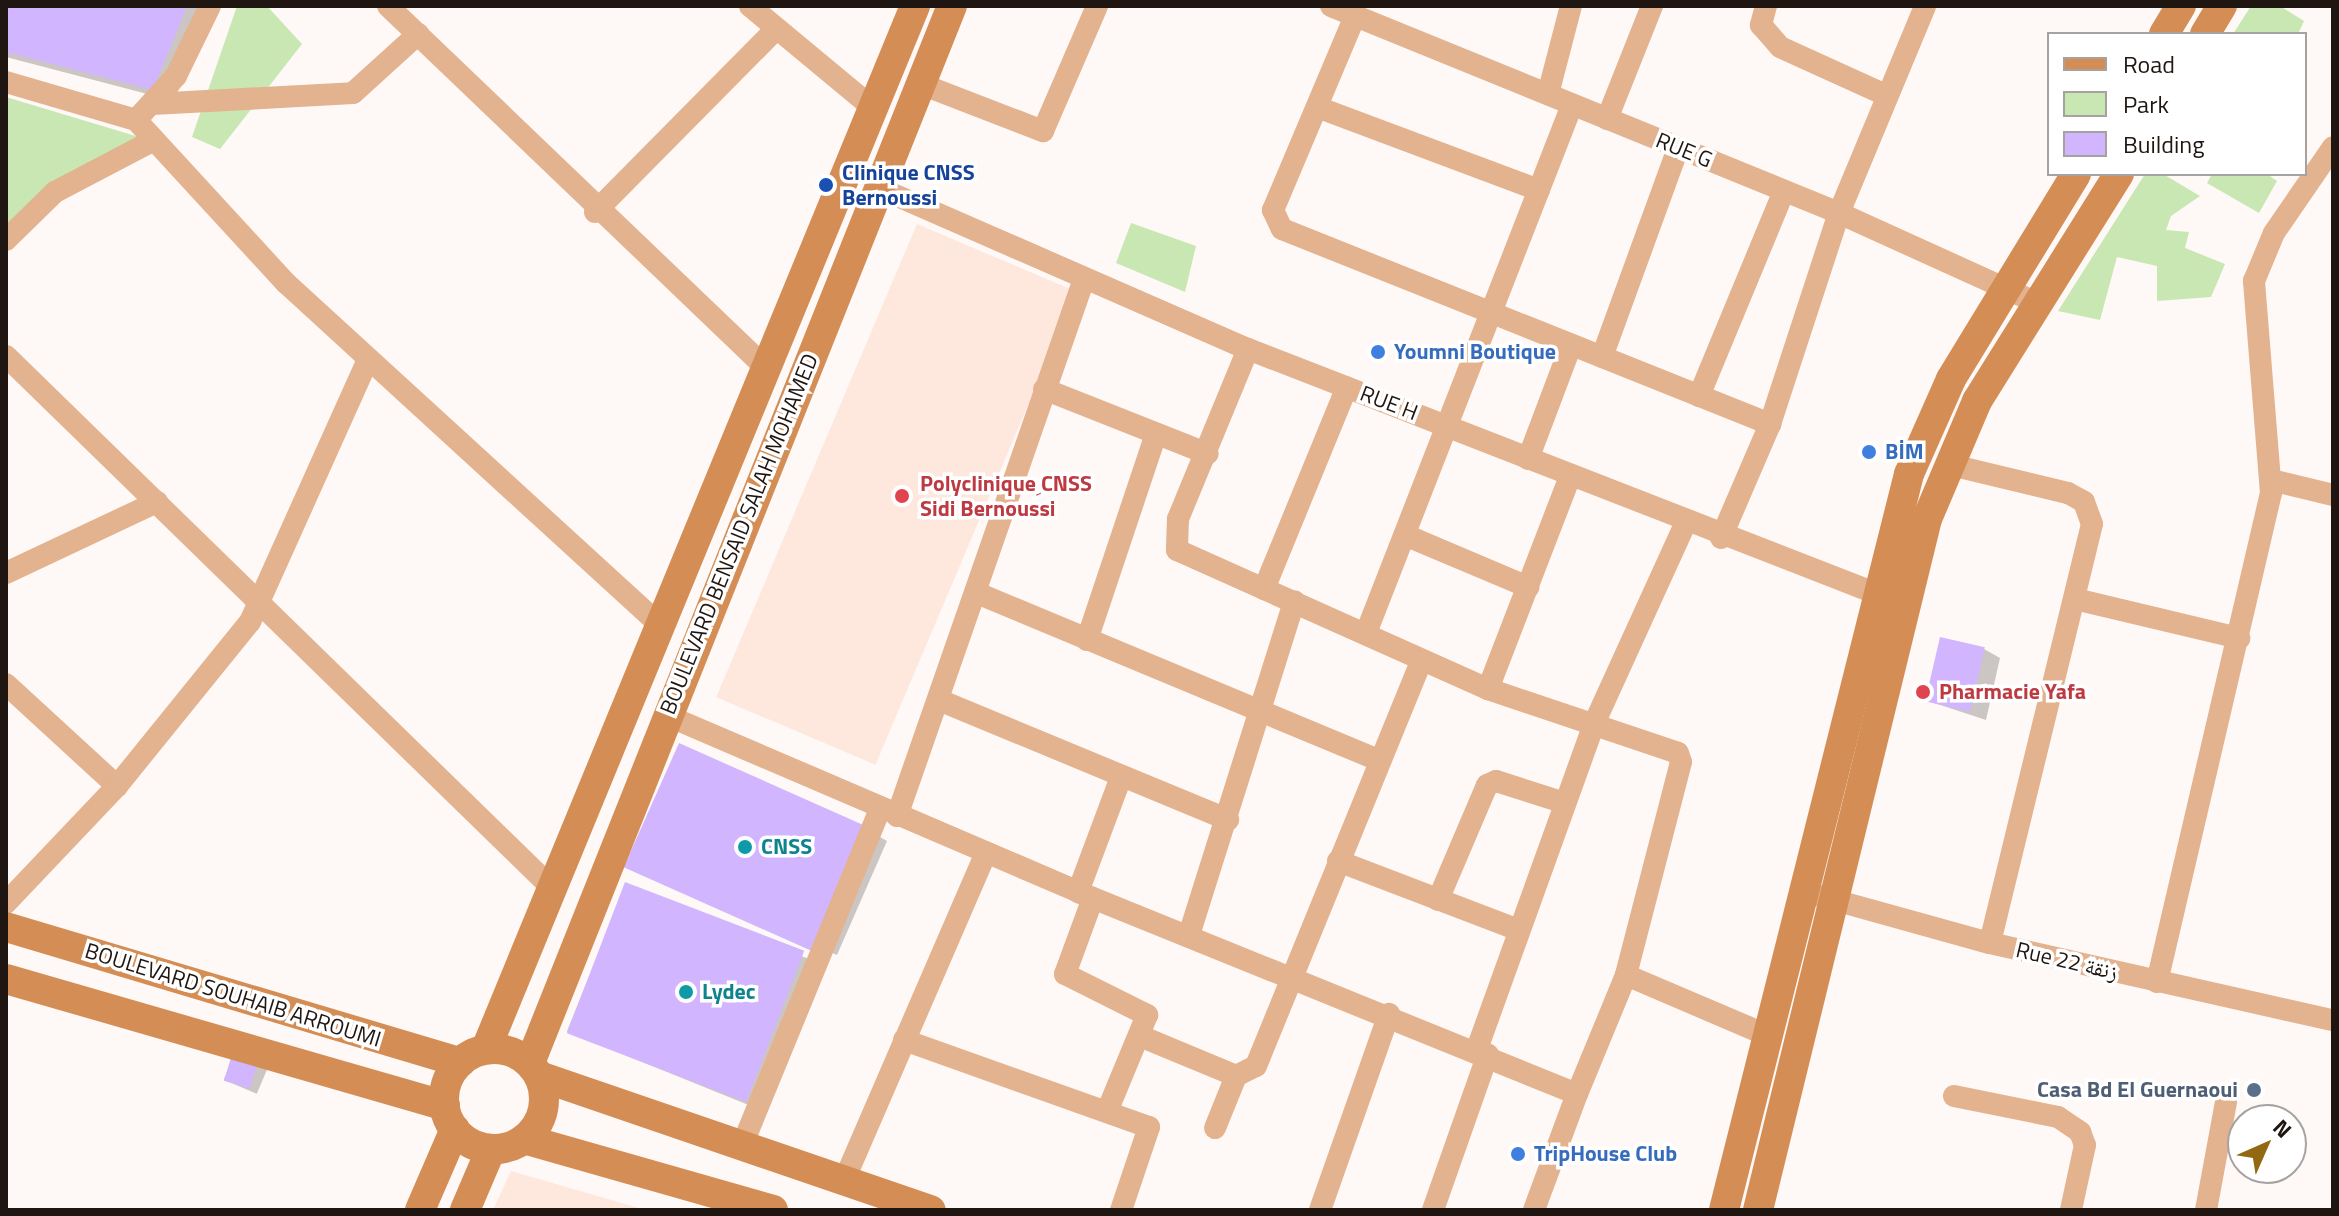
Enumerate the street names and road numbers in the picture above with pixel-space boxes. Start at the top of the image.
street label: RUE G [1652,127,1716,173]
street label: BOULEVARD BENSAID SALAH MOHAMED [654,350,824,718]
street label: RUE H [1356,380,1422,426]
street label: Rue 22 زنقة [2014,936,2120,986]
street label: BOULEVARD SOUHAIB ARROUMI [82,937,384,1053]

